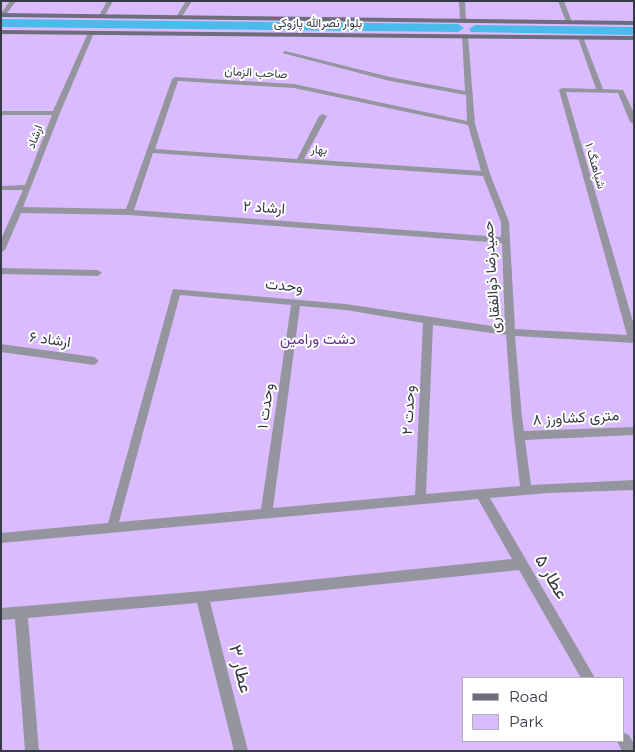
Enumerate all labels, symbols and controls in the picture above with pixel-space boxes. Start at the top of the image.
street label: بلوار نصرالله پازوکی [274,16,362,30]
street label: صاحب الزمان [224,64,288,82]
street label: ارشاد [24,123,46,151]
street label: شباهنگ ۱ [582,141,608,191]
street label: بهار [310,142,328,158]
street label: ارشاد ۲ [242,198,286,218]
street label: حمیدرضا ذوالفقاری [479,220,505,334]
street label: وحدت [264,275,304,297]
street label: ارشاد ۶ [28,328,72,352]
park label: دشت ورامین [280,331,356,349]
street label: وحدت ۱ [254,382,278,430]
street label: وحدت ۲ [399,385,419,435]
street label: ۸ متری کشاورز [532,407,620,429]
street label: عطار ۵ [530,551,572,603]
street label: عطار ۳ [224,643,256,695]
legend [462,677,625,742]
text: Road [509,687,548,706]
text: Park [509,712,543,731]

